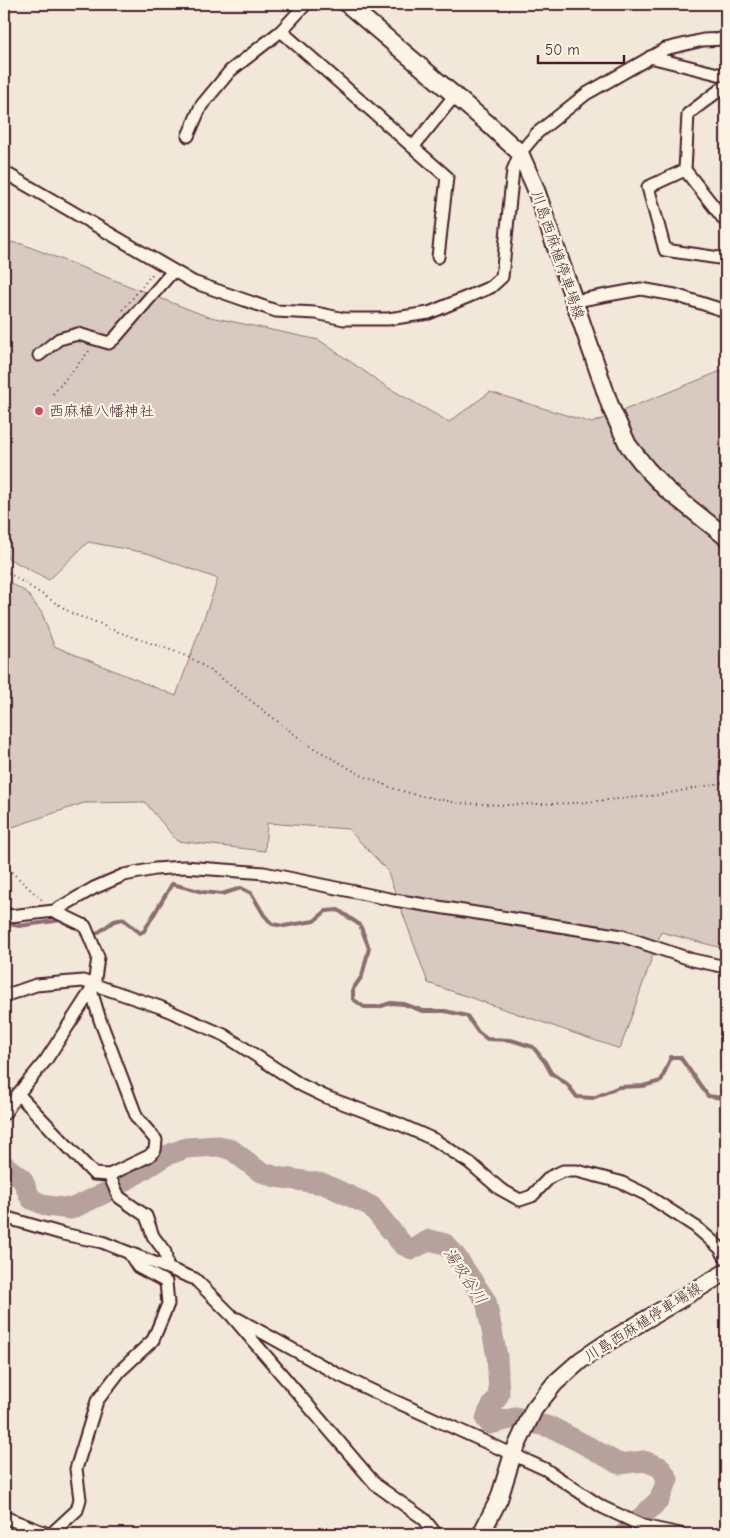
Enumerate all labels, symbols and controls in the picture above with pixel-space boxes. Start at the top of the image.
scale bar [538,32,624,64]
text: 50 m [545,41,580,59]
street label: 川島西麻植停車場線 [528,188,588,322]
place label: 西麻植八幡神社 [49,402,154,420]
marker: 西麻植八幡神社 [33,405,45,417]
water label: 湯吸谷川 [440,1244,490,1308]
street label: 川島西麻植停車場線 [581,1279,705,1365]

